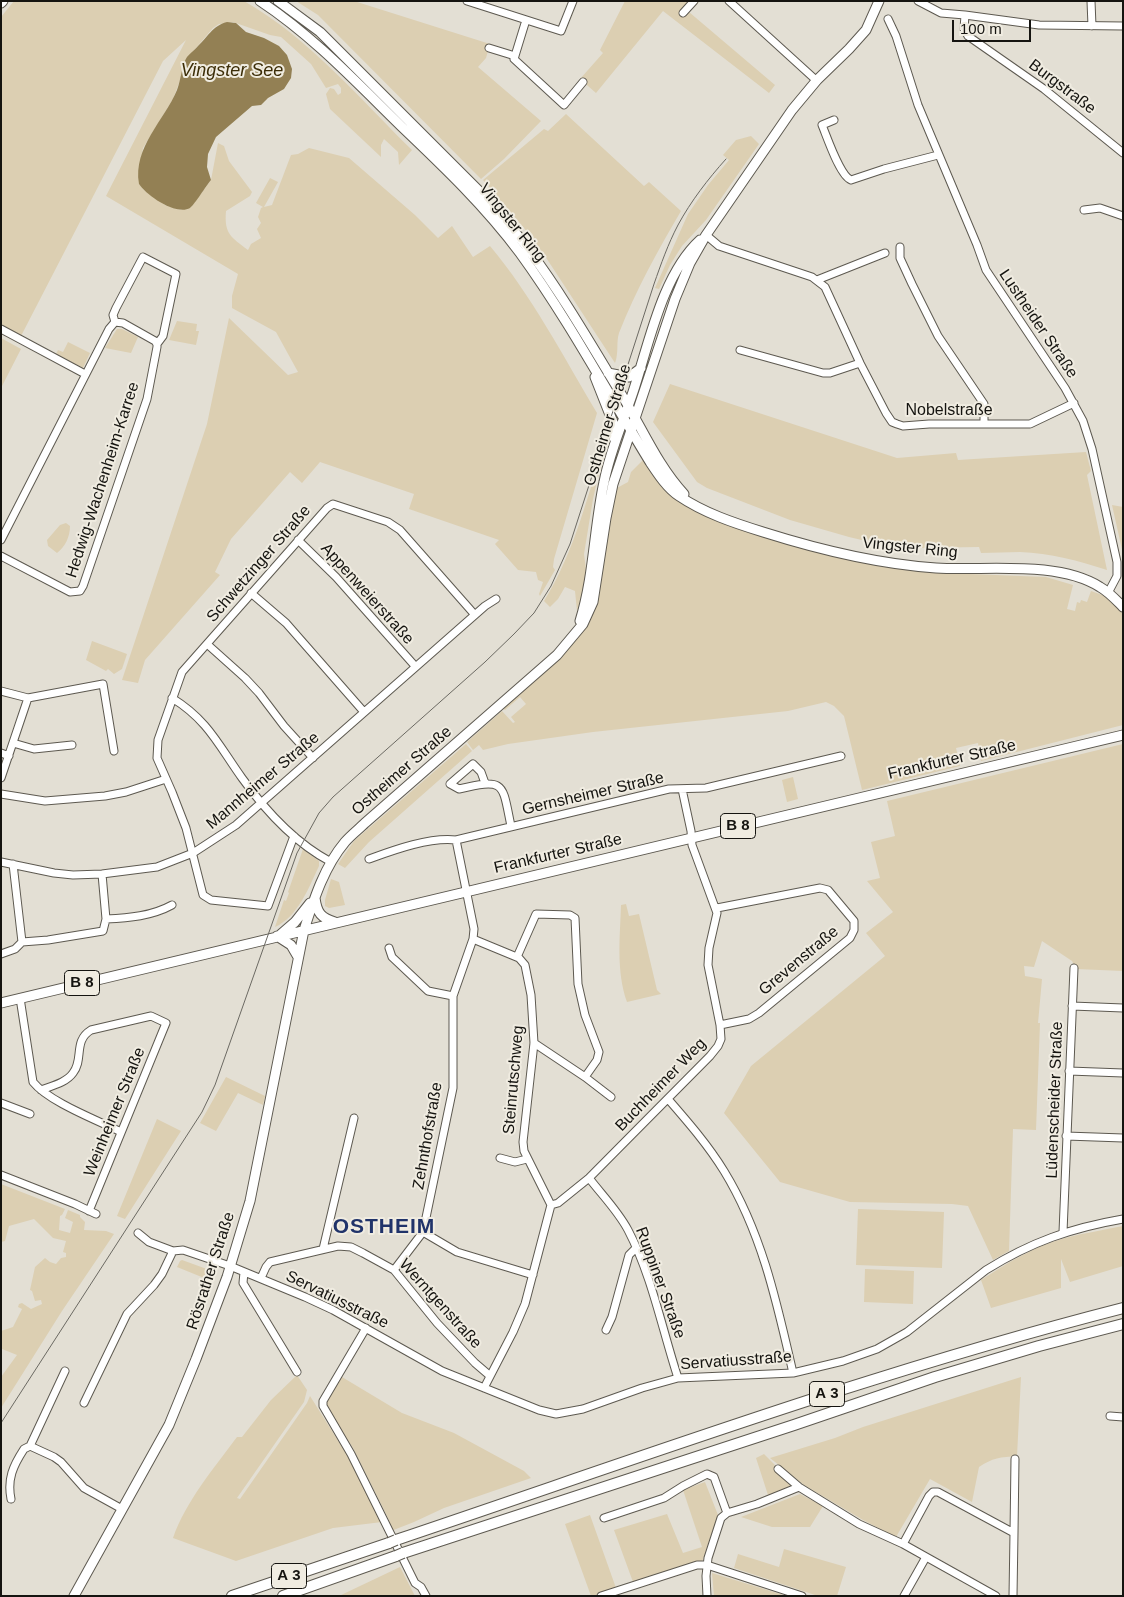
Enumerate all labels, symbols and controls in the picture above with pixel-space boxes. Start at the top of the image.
scale bar [954,10,1033,42]
text: 100 m [960,20,1002,37]
street label: Burgstraße [1025,56,1099,118]
water label: Vingster See [181,60,283,82]
street label: Vingster Ring [474,180,550,266]
street label: Lustheider Straße [994,266,1082,382]
street label: Ostheimer Straße [580,362,636,488]
street label: Hedwig-Wachenheim-Karree [62,380,144,580]
street label: Nobelstraße [905,401,993,421]
street label: Schwetzinger Straße [203,502,315,626]
street label: Vingster Ring [861,533,959,563]
street label: Appenweierstraße [316,539,418,649]
street label: Ostheimer Straße [348,722,456,820]
street label: Mannheimer Straße [203,728,323,834]
street label: Frankfurter Straße [886,736,1018,784]
street label: Gernsheimer Straße [520,768,666,820]
road number: B 8 [720,814,756,838]
street label: Frankfurter Straße [492,830,624,878]
street label: Grevenstraße [755,922,843,1000]
road number: B 8 [64,970,100,996]
street label: Lüdenscheider Straße [1043,1021,1067,1179]
street label: Steinrutschweg [500,1025,528,1135]
street label: Buchheimer Weg [612,1034,710,1136]
street label: Weinheimer Straße [80,1045,150,1179]
street label: Zehnthofstraße [409,1081,447,1191]
street label: Rösrather Straße [183,1210,239,1332]
district label: OSTHEIM [332,1214,436,1240]
street label: Ruppiner Straße [631,1225,689,1341]
street label: Werntgenstraße [395,1255,485,1353]
street label: Servatiusstraße [282,1267,392,1333]
street label: Servatiusstraße [679,1348,793,1374]
road number: A 3 [810,1382,844,1406]
road number: A 3 [272,1564,306,1588]

